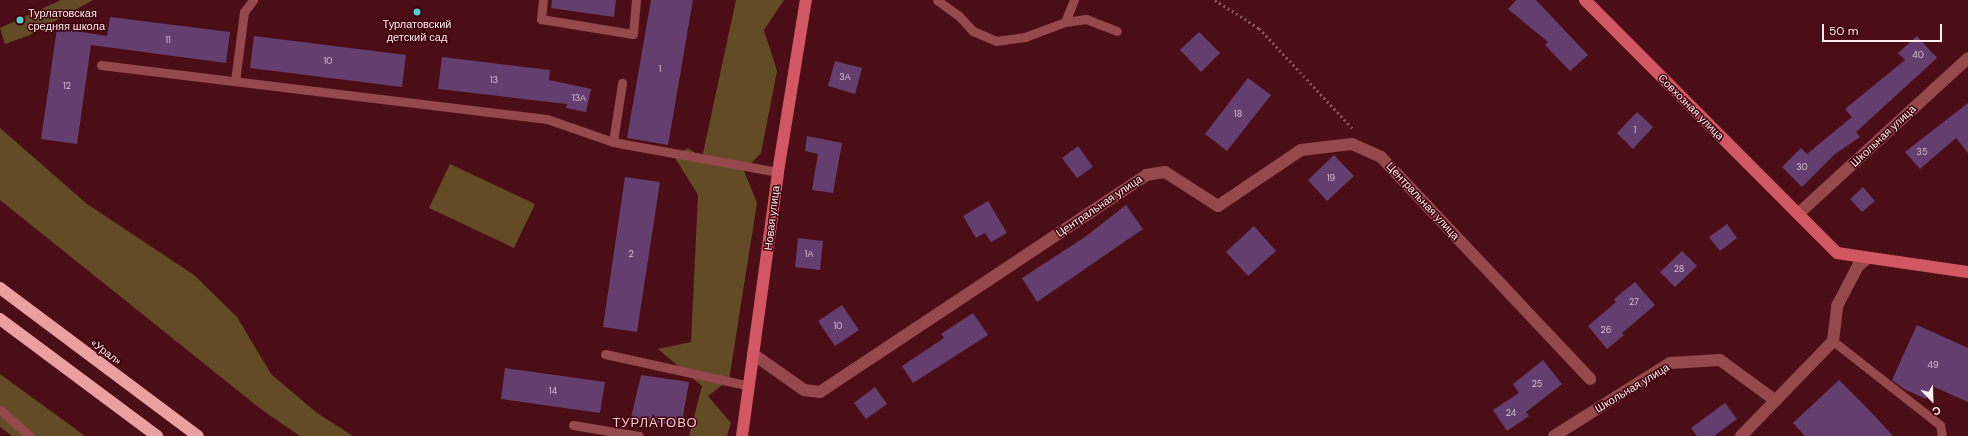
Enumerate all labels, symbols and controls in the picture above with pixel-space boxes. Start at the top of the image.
place label: Турлатовская средняя школа [28,7,105,33]
marker: Турлатовский детский сад [412,7,422,17]
marker: Турлатовская средняя школа [15,15,25,25]
scale bar [1824,16,1944,42]
place label: Турлатовский детский сад [383,18,451,44]
text: 50 m [1829,23,1858,39]
house number: 11 [165,35,171,45]
house number: 40 [1912,50,1924,60]
house number: 10 [324,56,332,66]
house number: 1 [659,64,661,74]
street label: Совхозная улица [1655,71,1727,143]
house number: 3А [839,72,851,82]
house number: 13 [490,75,498,85]
house number: 12 [63,81,71,91]
house number: 13А [572,93,586,103]
street label: Школьная улица [1848,102,1918,170]
house number: 18 [1234,109,1242,119]
house number: 1 [1634,125,1636,135]
house number: 35 [1917,147,1927,157]
street label: Центральная улица [1384,160,1462,242]
house number: 30 [1796,162,1808,172]
street label: Центральная улица [1053,172,1145,240]
house number: 19 [1327,173,1335,183]
street label: Новая улица [761,185,783,251]
house number: 2 [628,249,634,259]
house number: 1А [805,249,813,259]
house number: 28 [1674,264,1684,274]
house number: 27 [1629,297,1639,307]
house number: 10 [834,321,842,331]
house number: 26 [1601,325,1611,335]
street label: «Урал» [88,336,124,368]
house number: 49 [1927,360,1939,370]
street label: Школьная улица [1592,361,1672,415]
house number: 25 [1532,379,1542,389]
north arrow [1912,380,1952,420]
house number: 14 [549,386,557,396]
text: С [1930,403,1943,419]
house number: 24 [1506,408,1516,418]
district label: ТУРЛАТОВО [612,415,698,431]

